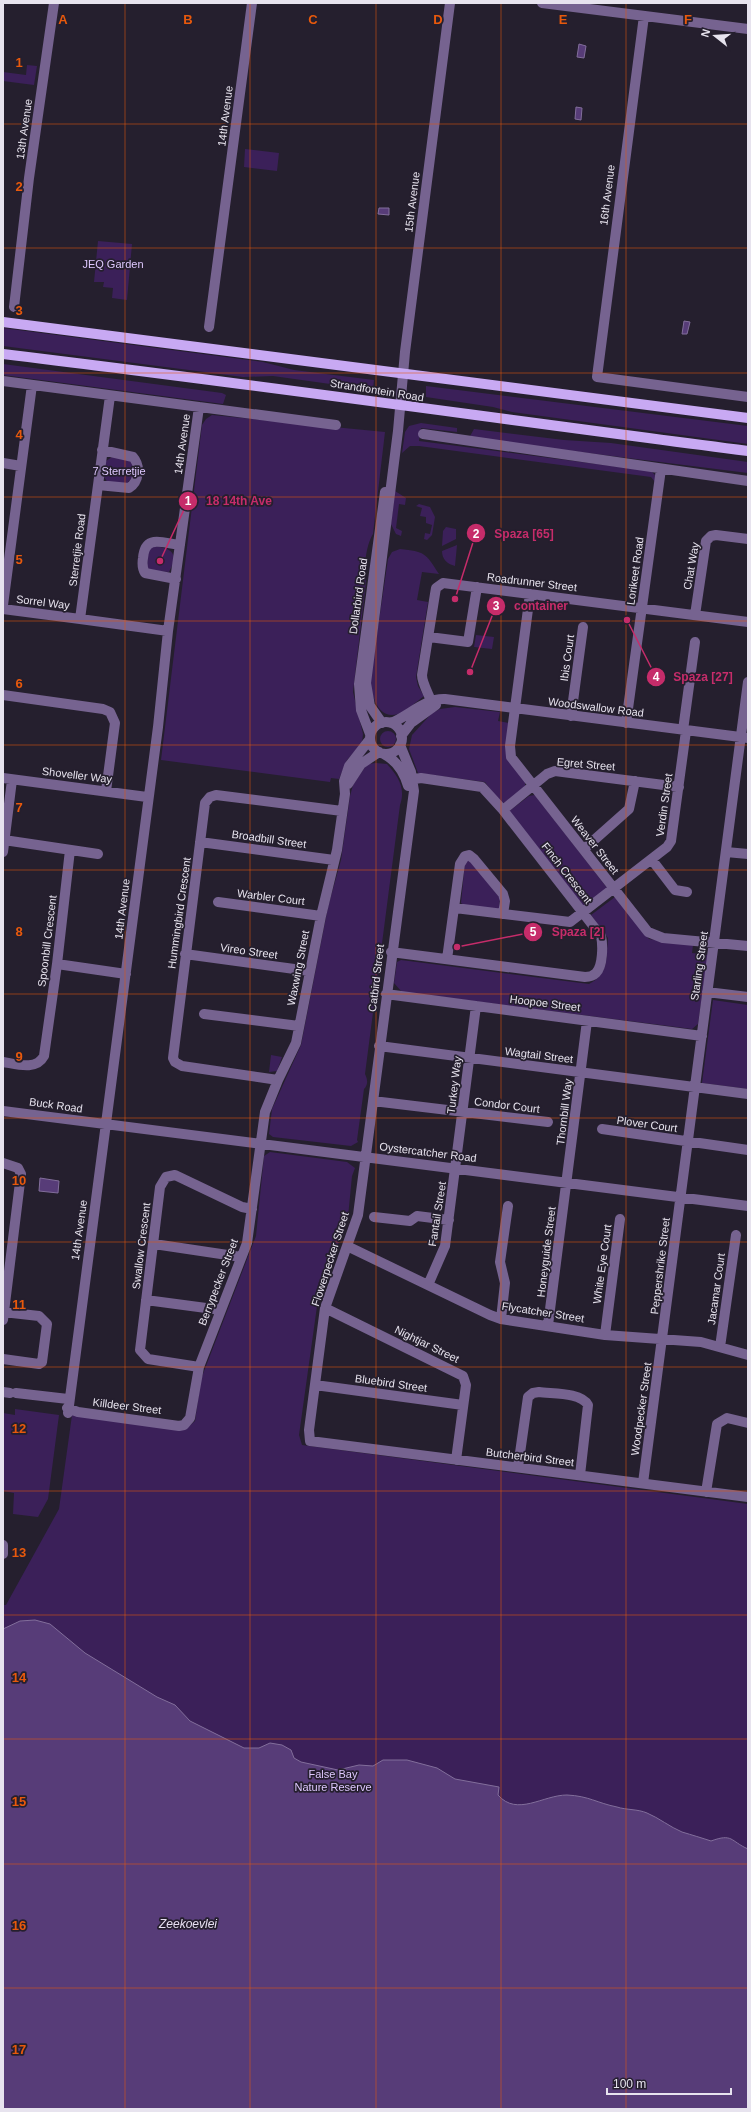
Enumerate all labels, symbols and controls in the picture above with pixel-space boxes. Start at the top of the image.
text: A [58,12,68,27]
text: B [183,12,193,27]
text: C [308,12,318,27]
text: D [433,12,443,27]
text: E [559,12,568,27]
text: F [684,12,692,27]
north arrow [695,16,735,56]
text: N [699,27,712,39]
text: 1 [15,55,23,70]
street label: 14th Avenue [215,85,235,147]
street label: 13th Avenue [14,98,34,160]
street label: 16th Avenue [597,164,617,226]
street label: 15th Avenue [402,171,422,233]
text: 2 [15,179,23,194]
park label: JEQ Garden [82,258,144,270]
text: 3 [15,303,23,318]
street label: Strandfontein Road [329,377,425,403]
street label: 14th Avenue [172,413,192,475]
text: 4 [15,427,23,442]
park label: 7 Sterretjie [92,465,146,477]
callout: 18 14th Ave [178,489,280,513]
text: 1 [185,494,192,508]
text: 18 14th Ave [206,494,272,508]
street label: Sterretjie Road [67,513,87,587]
callout: Spaza [65] [466,521,562,545]
text: 2 [473,527,480,541]
text: Spaza [65] [494,527,554,541]
street label: Lorikeet Road [624,536,646,606]
street label: Chat Way [681,541,701,591]
text: 5 [15,552,23,567]
street label: Dollarbird Road [347,557,369,635]
street label: Roadrunner Street [486,571,578,593]
street label: Sorrel Way [15,593,71,611]
callout: container [486,594,576,618]
text: 3 [493,599,500,613]
text: container [514,599,568,613]
street label: Ibis Court [558,634,576,682]
callout: Spaza [27] [646,665,741,689]
text: 4 [653,670,660,684]
text: Spaza [27] [673,670,733,684]
text: 6 [15,676,23,691]
street label: Woodswallow Road [547,695,645,719]
street label: Egret Street [556,755,616,773]
street label: Shoveller Way [41,765,113,785]
street label: Verdin Street [654,773,674,837]
text: 7 [15,800,23,815]
street label: Weaver Street [569,814,621,876]
street label: Broadbill Street [231,828,307,850]
street label: Finch Crescent [539,840,595,906]
street label: Hummingbird Crescent [165,856,193,970]
street label: 14th Avenue [112,878,132,940]
street label: Warbler Court [236,887,306,907]
street label: Spoonbill Crescent [35,894,59,988]
callout: Spaza [2] [523,920,612,944]
text: 8 [15,924,23,939]
text: 5 [530,925,537,939]
text: Spaza [2] [552,925,604,939]
street label: Waxwing Street [285,929,311,1007]
street label: Starling Street [688,931,710,1001]
street label: Vireo Street [220,941,278,961]
street label: Catbird Street [366,944,386,1012]
street label: Hoopoe Street [509,993,581,1013]
street label: Wagtail Street [504,1045,574,1065]
text: 9 [15,1049,23,1064]
street label: Turkey Way [445,1055,464,1114]
street label: Thornbill Way [554,1078,574,1146]
street label: Buck Road [29,1095,83,1115]
street label: Condor Court [473,1095,541,1115]
street label: Plover Court [616,1114,678,1134]
street label: Oystercatcher Road [379,1140,477,1164]
text: 10 [12,1173,26,1188]
street label: Fantail Street [426,1181,448,1247]
street label: 14th Avenue [69,1199,89,1261]
street label: Swallow Crescent [130,1202,152,1290]
street label: Honeyguide Street [534,1206,558,1298]
street label: Flowerpecker Street [309,1210,351,1308]
street label: Peppershrike Street [648,1217,672,1315]
street label: White Eye Court [590,1224,614,1304]
street label: Berrypecker Street [196,1237,240,1327]
street label: Jacamar Court [705,1252,727,1326]
text: 11 [12,1297,26,1312]
street label: Flycatcher Street [501,1300,585,1324]
street label: Nightjar Street [393,1323,461,1365]
street label: Woodpecker Street [629,1362,653,1456]
street label: Bluebird Street [354,1372,428,1394]
street label: Killdeer Street [92,1396,162,1416]
text: 12 [12,1421,26,1436]
street label: Butcherbird Street [485,1446,575,1468]
text: 13 [12,1545,26,1560]
text: 14 [12,1670,27,1685]
park label: False Bay Nature Reserve [294,1768,372,1793]
text: 15 [12,1794,26,1809]
water label: Zeekoevlei [158,1917,217,1931]
text: 16 [12,1918,26,1933]
text: 17 [12,2042,26,2057]
scale bar [607,2070,731,2096]
text: 100 m [613,2077,646,2091]

